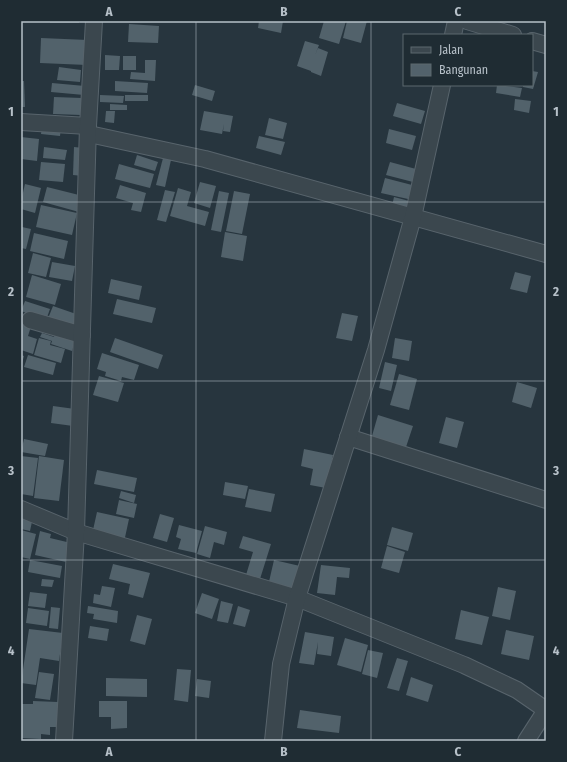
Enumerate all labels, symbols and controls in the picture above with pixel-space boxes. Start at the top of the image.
text: A [104,4,113,19]
text: B [280,4,288,19]
text: C [455,4,462,19]
legend [403,34,533,86]
text: Jalan [439,43,463,57]
text: Bangunan [439,63,488,77]
text: 1 [8,104,14,119]
text: 1 [553,104,559,119]
text: 2 [7,284,14,299]
text: 2 [552,284,559,299]
text: 3 [7,463,14,478]
text: 3 [552,463,559,478]
text: 4 [8,643,15,658]
text: 4 [553,643,560,658]
text: A [104,744,113,759]
text: B [280,744,288,759]
text: C [455,744,462,759]

